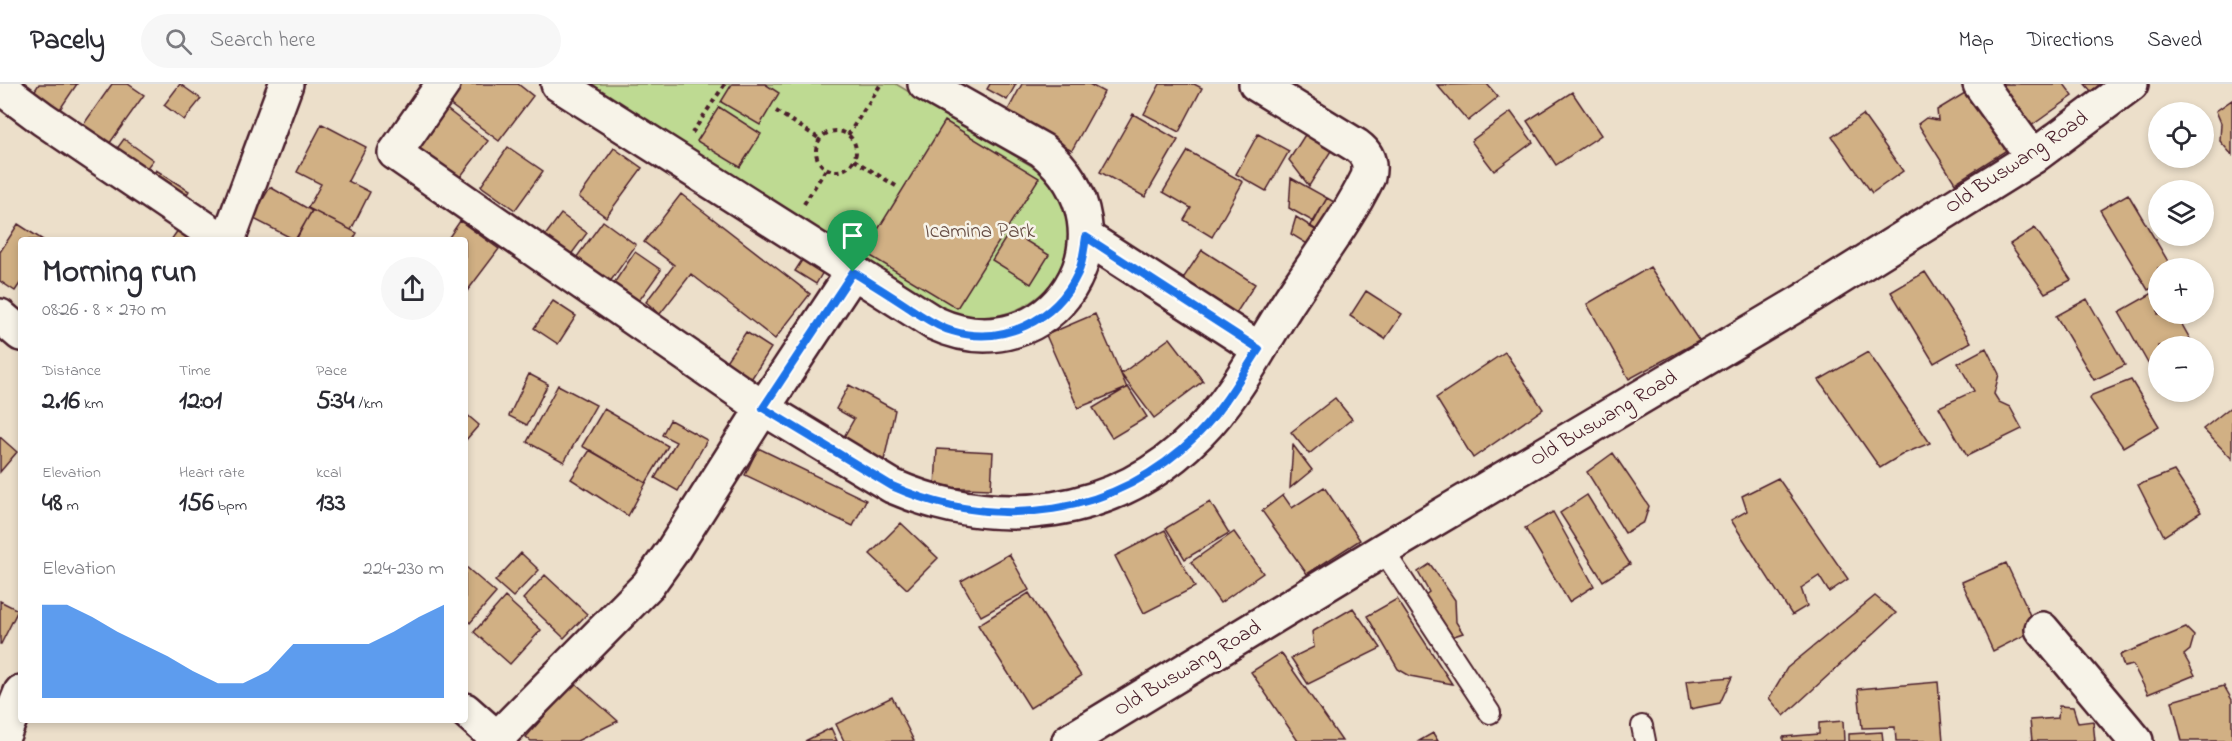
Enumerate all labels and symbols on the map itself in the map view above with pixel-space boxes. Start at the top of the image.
street label: Old Buswang Road [1939,104,2096,224]
pin [827,210,878,272]
park label: Icamina Park [925,217,1036,247]
street label: Old Buswang Road [1525,363,1684,477]
street label: Old Buswang Road [1109,613,1268,727]

